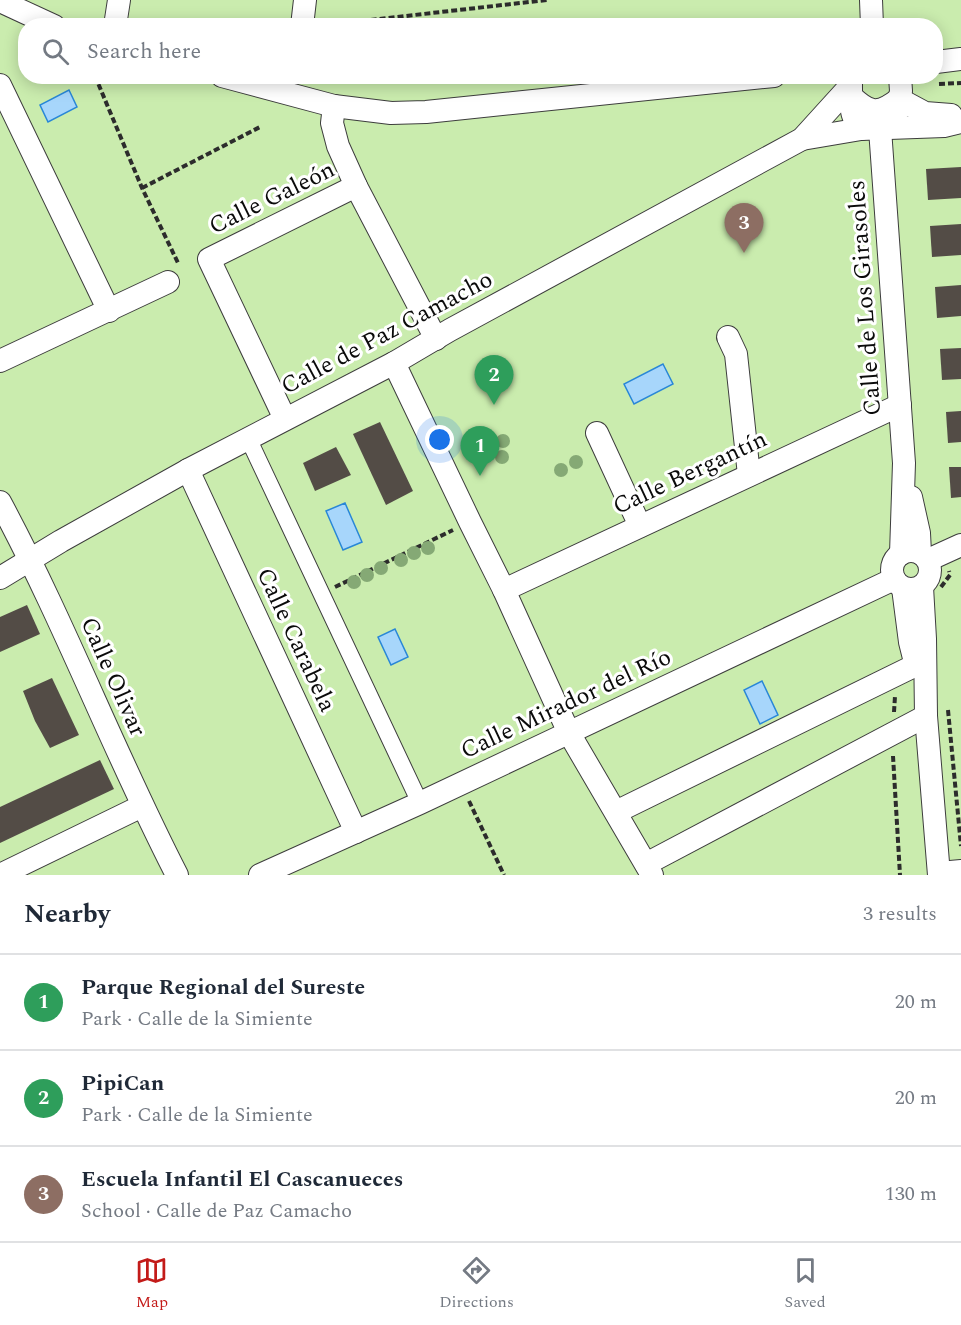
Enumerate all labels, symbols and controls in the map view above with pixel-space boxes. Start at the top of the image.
search box [18,18,943,84]
icon: search [39,35,72,68]
text: Search here [87,35,201,68]
street label: Calle Galeón [203,152,341,244]
street label: Calle de Los Girasoles [839,179,891,417]
pin: 3 [724,204,764,253]
street label: Calle de Paz Camacho [275,262,499,404]
pin: 2 [474,356,514,405]
street label: Calle Bergantín [607,421,773,524]
your location [425,425,454,454]
pin: 1 [460,426,500,476]
street label: Calle Carabela [247,562,345,718]
street label: Calle Olivar [71,611,155,743]
street label: Calle Mirador del Río [455,639,677,769]
text: Nearby [24,894,110,934]
text: 3 results [863,899,937,929]
text: Parque Regional del Sureste [81,971,365,1004]
text: 1 [38,987,49,1017]
text: 20 m [895,987,937,1017]
text: Park · Calle de la Simiente [81,1004,313,1034]
text: PipiCan [81,1067,164,1100]
text: 2 [38,1083,49,1113]
text: 20 m [895,1083,937,1113]
text: Park · Calle de la Simiente [81,1100,313,1130]
text: Escuela Infantil El Cascanueces [81,1163,403,1196]
text: 3 [38,1179,49,1209]
text: 130 m [885,1179,937,1209]
text: School · Calle de Paz Camacho [81,1196,352,1226]
tab: Map [135,1254,168,1314]
tab: Directions [439,1254,514,1314]
tab: Saved [785,1254,826,1314]

